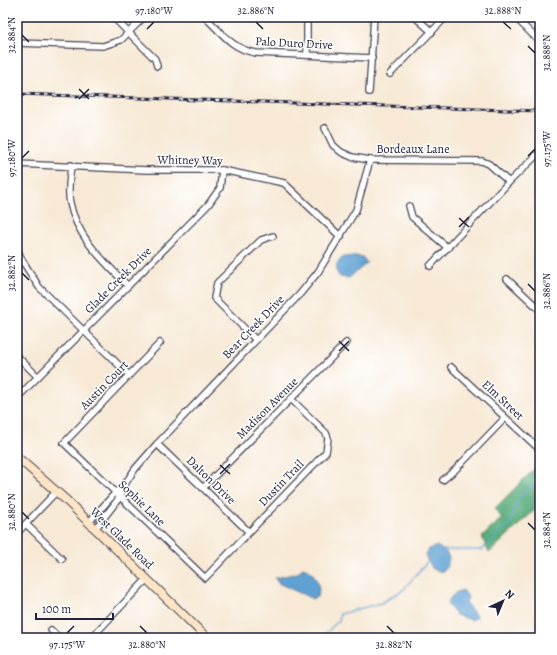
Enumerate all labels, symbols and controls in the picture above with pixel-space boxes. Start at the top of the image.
text: 97.180°W [135,4,174,17]
text: 32.886°N [238,4,274,17]
text: 32.888°N [485,4,521,17]
text: 32.884°N [5,17,18,53]
street label: Palo Duro Drive [255,33,333,53]
text: 32.888°N [540,35,553,71]
text: 97.175°W [540,130,553,167]
text: 97.180°W [5,138,18,177]
street label: Bordeaux Lane [376,141,450,157]
street label: Whitney Way [156,151,224,169]
street label: Glade Creek Drive [81,243,155,317]
text: 32.882°N [5,255,18,291]
text: 32.886°N [540,273,553,309]
street label: Bear Creek Drive [218,292,288,362]
street label: Austin Court [76,357,132,414]
street label: Madison Avenue [233,374,301,442]
street label: Elm Street [479,376,527,424]
street label: Dalton Drive [183,452,239,508]
street label: Dustin Trail [255,456,307,510]
street label: Sophie Lane [115,477,169,529]
text: 32.880°N [5,493,18,531]
street label: West Glade Road [86,503,158,573]
text: 32.884°N [540,512,553,548]
north arrow [483,581,523,621]
text: N [502,586,518,602]
scale bar [36,595,113,621]
text: 100 m [42,601,71,617]
text: 97.175°W [49,638,86,651]
text: 32.880°N [128,638,166,651]
text: 32.882°N [376,638,412,651]

